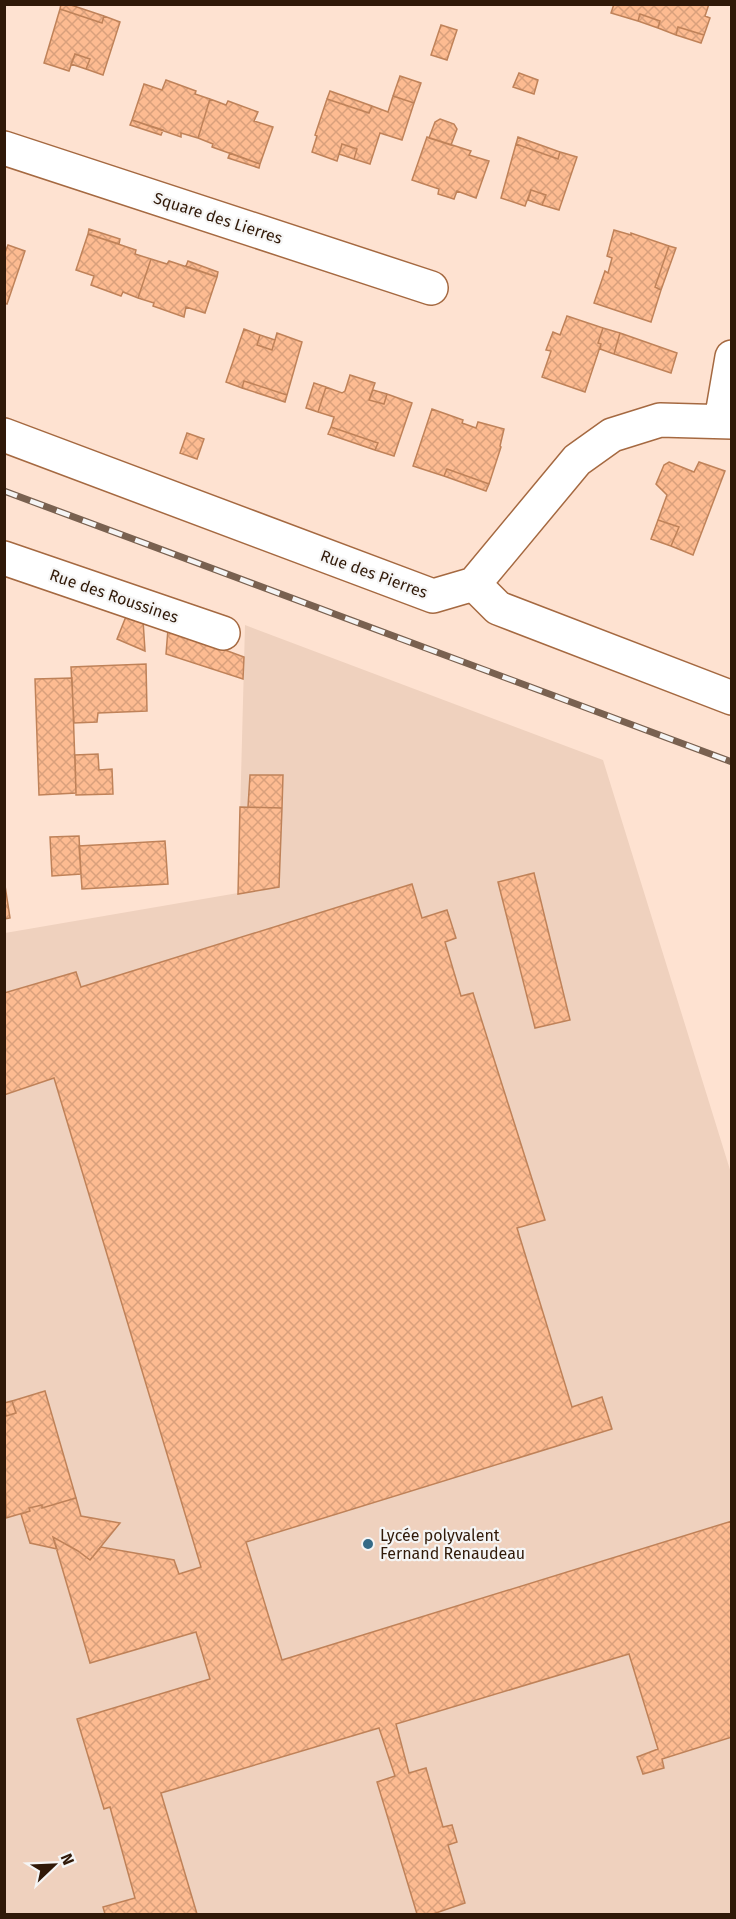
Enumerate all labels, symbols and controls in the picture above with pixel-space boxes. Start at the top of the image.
street label: Square des Lierres [151,188,285,248]
street label: Rue des Pierres [318,546,430,602]
street label: Rue des Roussines [47,565,181,627]
place label: Lycée polyvalent Fernand Renaudeau [380,1526,525,1563]
marker: Lycée polyvalent Fernand Renaudeau [361,1537,375,1551]
north arrow [24,1835,84,1895]
text: N [57,1851,78,1868]

